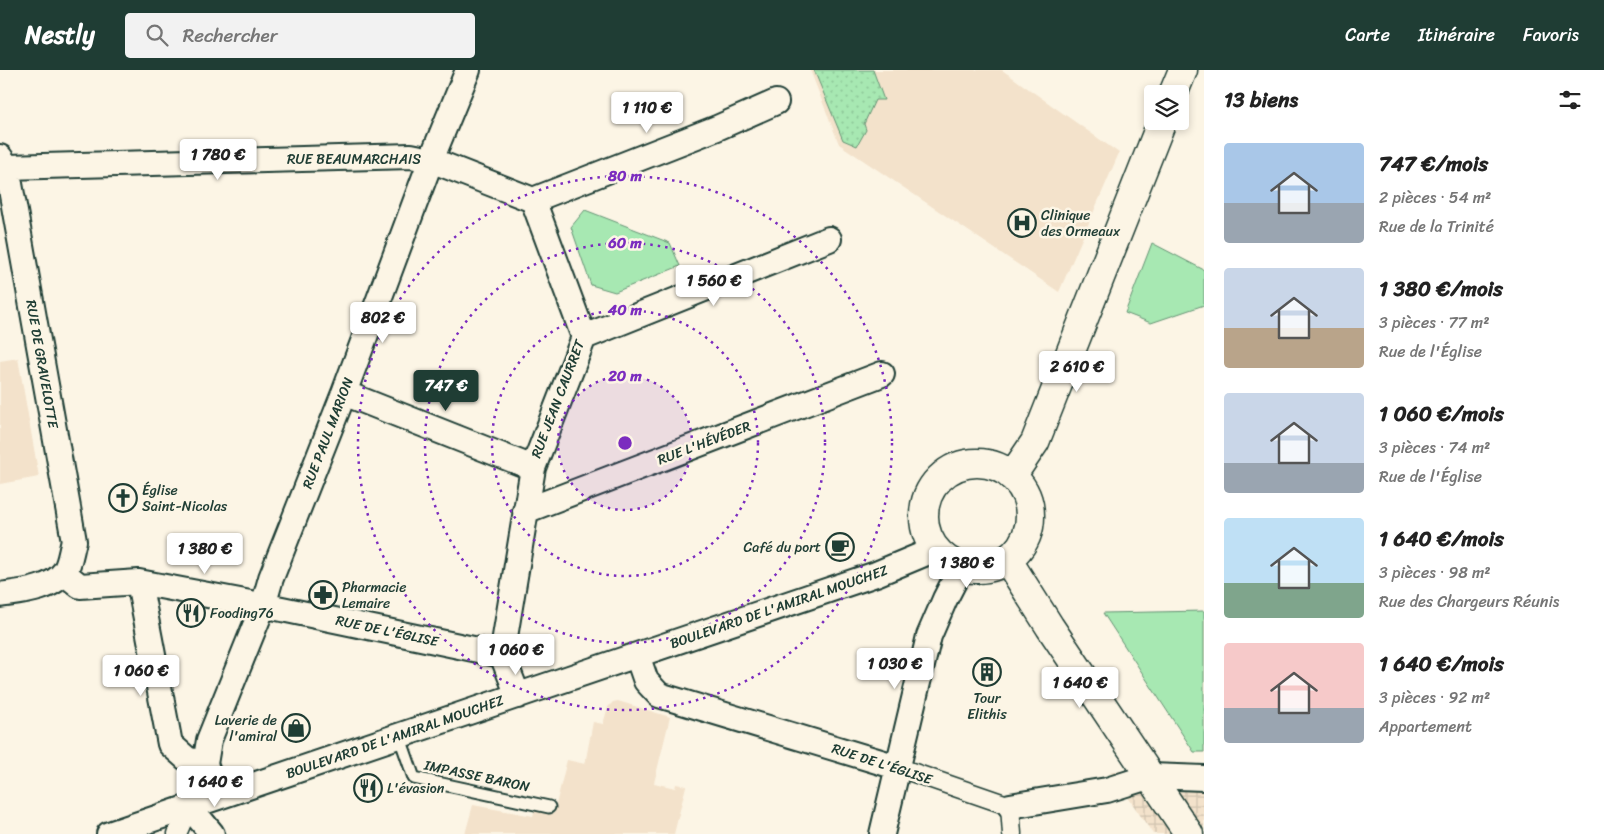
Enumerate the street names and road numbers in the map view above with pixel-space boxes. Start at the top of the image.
street label: RUE BEAUMARCHAIS [287,147,421,172]
street label: RUE DE GRAVELOTTE [18,298,66,431]
street label: RUE JEAN CAURRET [524,335,593,462]
street label: RUE PAUL MARION [295,373,361,493]
street label: RUE L'HÉVÉDER [654,414,754,472]
street label: BOULEVARD DE L'AMIRAL MOUCHEZ [666,558,892,656]
street label: RUE DE L'ÉGLISE [333,608,442,654]
street label: BOULEVARD DE L'AMIRAL MOUCHEZ [282,688,508,786]
street label: RUE DE L'ÉGLISE [828,736,937,792]
street label: IMPASSE BARON [421,752,532,799]

